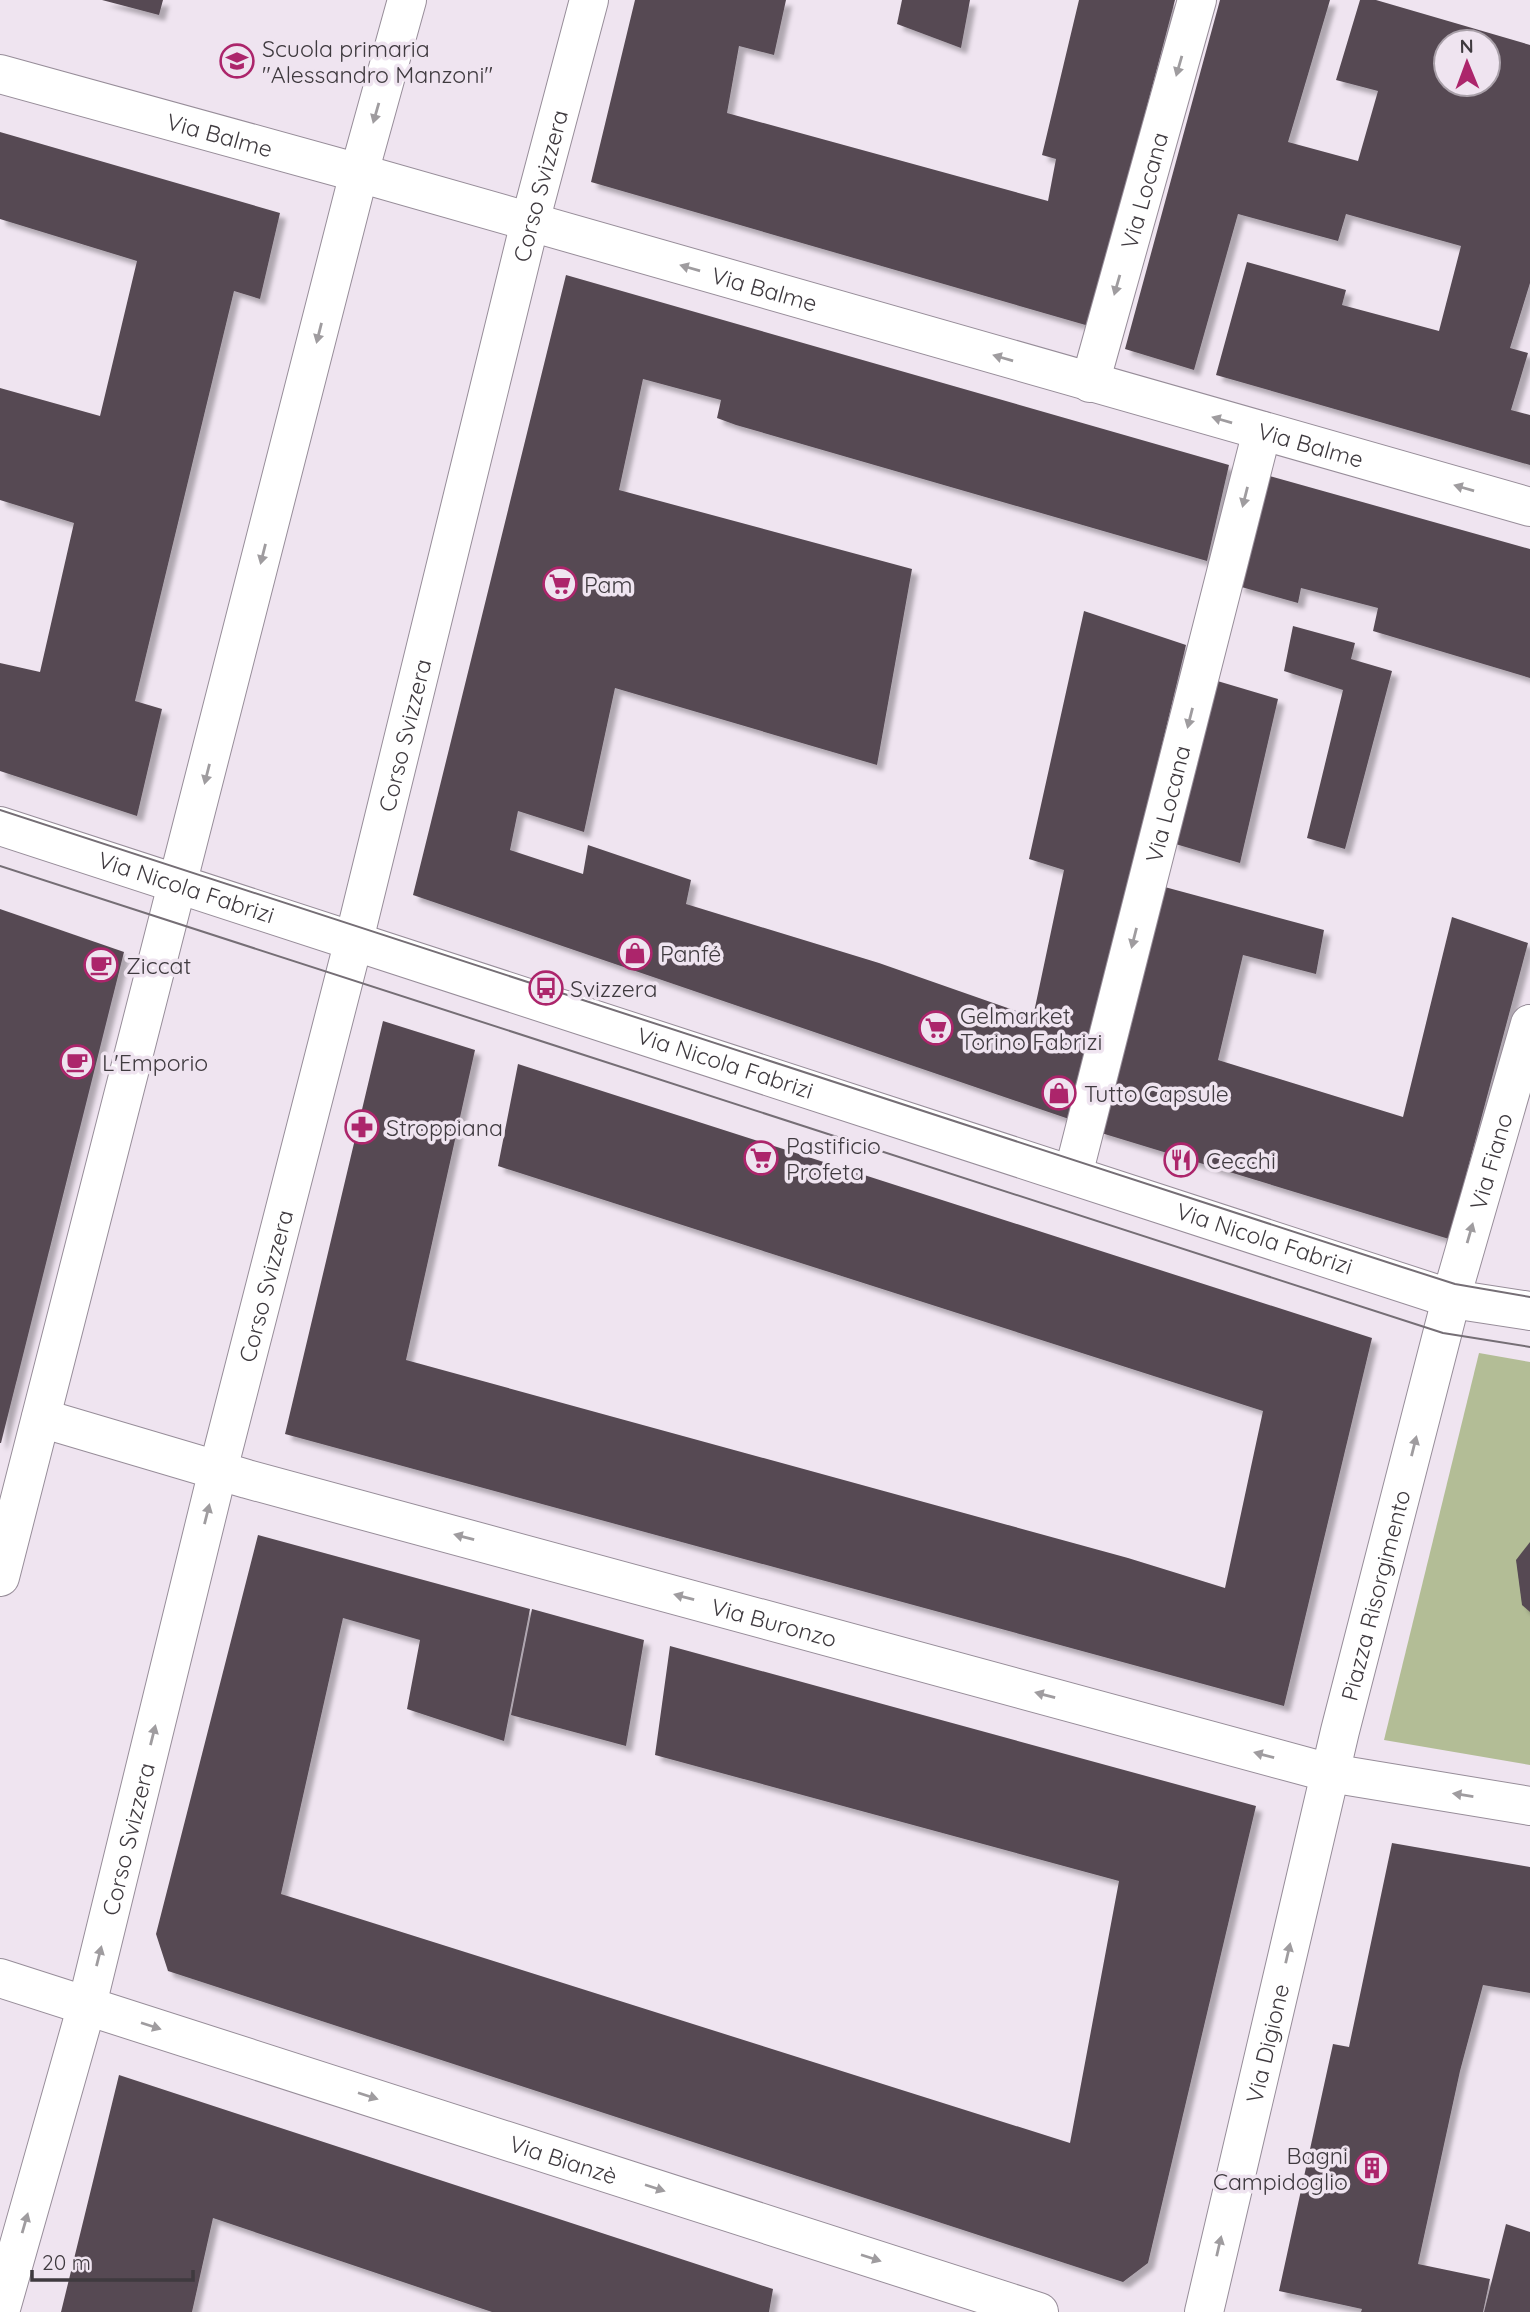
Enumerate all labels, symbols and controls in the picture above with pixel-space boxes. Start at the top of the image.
north arrow [1432,28,1502,98]
place label: Scuola primaria "Alessandro Manzoni" [262,34,493,89]
text: N [1460,34,1474,58]
school or university icon: Scuola primaria "Alessandro Manzoni" [218,42,256,80]
one-way arrow [1173,55,1183,76]
one-way arrow [370,103,380,124]
street label: Via Balme [164,106,276,163]
street label: Corso Svizzera [506,106,574,265]
street label: Via Locana [1114,129,1174,252]
street label: Via Balme [708,260,821,317]
one-way arrow [679,263,700,273]
one-way arrow [1111,274,1122,296]
one-way arrow [313,322,324,344]
one-way arrow [992,353,1013,363]
one-way arrow [1211,414,1233,425]
street label: Via Balme [1254,416,1367,473]
one-way arrow [1454,483,1475,493]
one-way arrow [1239,487,1250,509]
one-way arrow [257,543,268,565]
supermarket icon: Pam [541,565,579,603]
place label: Pam [584,570,633,599]
street label: Corso Svizzera [372,656,437,814]
one-way arrow [1184,707,1195,729]
street label: Via Locana [1139,742,1196,865]
one-way arrow [201,763,212,785]
street label: Via Nicola Fabrizi [95,844,278,929]
one-way arrow [1128,928,1139,950]
shop icon: Panfé [616,934,654,972]
place label: Panfé [660,939,721,968]
cafe icon: Ziccat [82,946,120,984]
place label: Ziccat [126,951,192,980]
bus stop icon: Svizzera [527,969,565,1007]
place label: Svizzera [570,974,657,1003]
place label: Gelmarket Torino Fabrizi [960,1001,1102,1056]
supermarket icon: Gelmarket Torino Fabrizi [917,1009,955,1047]
street label: Via Nicola Fabrizi [634,1020,817,1105]
cafe icon: L'Emporio [58,1043,96,1081]
place label: L'Emporio [102,1048,208,1077]
shop icon: Tutto Capsule [1040,1074,1078,1112]
place label: Tutto Capsule [1084,1079,1229,1108]
pharmacy icon: Stroppiana [343,1108,381,1146]
street label: Via Fiano [1463,1109,1518,1213]
place label: Stroppiana [386,1113,503,1142]
place label: Pastificio Profeta [786,1131,881,1186]
supermarket icon: Pastificio Profeta [742,1139,780,1177]
restaurant icon: Cecchi [1162,1141,1200,1179]
place label: Cecchi [1206,1146,1276,1175]
street label: Via Nicola Fabrizi [1173,1196,1356,1280]
street label: Corso Svizzera [232,1207,299,1365]
one-way arrow [1466,1222,1476,1243]
one-way arrow [1409,1435,1420,1457]
street label: Piazza Risorgimento [1334,1487,1416,1704]
one-way arrow [202,1503,213,1525]
one-way arrow [453,1531,475,1542]
one-way arrow [672,1591,694,1602]
street label: Via Buronzo [708,1591,840,1653]
one-way arrow [1034,1690,1055,1700]
one-way arrow [148,1724,159,1746]
one-way arrow [1254,1750,1275,1760]
street label: Corso Svizzera [95,1760,160,1918]
one-way arrow [1452,1789,1474,1800]
one-way arrow [1283,1941,1294,1963]
one-way arrow [94,1945,105,1967]
street label: Via Digione [1239,1981,1295,2106]
one-way arrow [141,2022,162,2032]
one-way arrow [358,2091,379,2102]
street label: Via Bianzè [506,2128,621,2190]
place label: Bagni Campidoglio [1213,2141,1348,2196]
building icon: Bagni Campidoglio [1353,2149,1391,2187]
one-way arrow [644,2184,665,2194]
one-way arrow [21,2212,31,2233]
one-way arrow [1214,2234,1225,2256]
scale bar [32,2238,192,2282]
text: 20 m [42,2249,91,2275]
one-way arrow [861,2253,882,2264]

